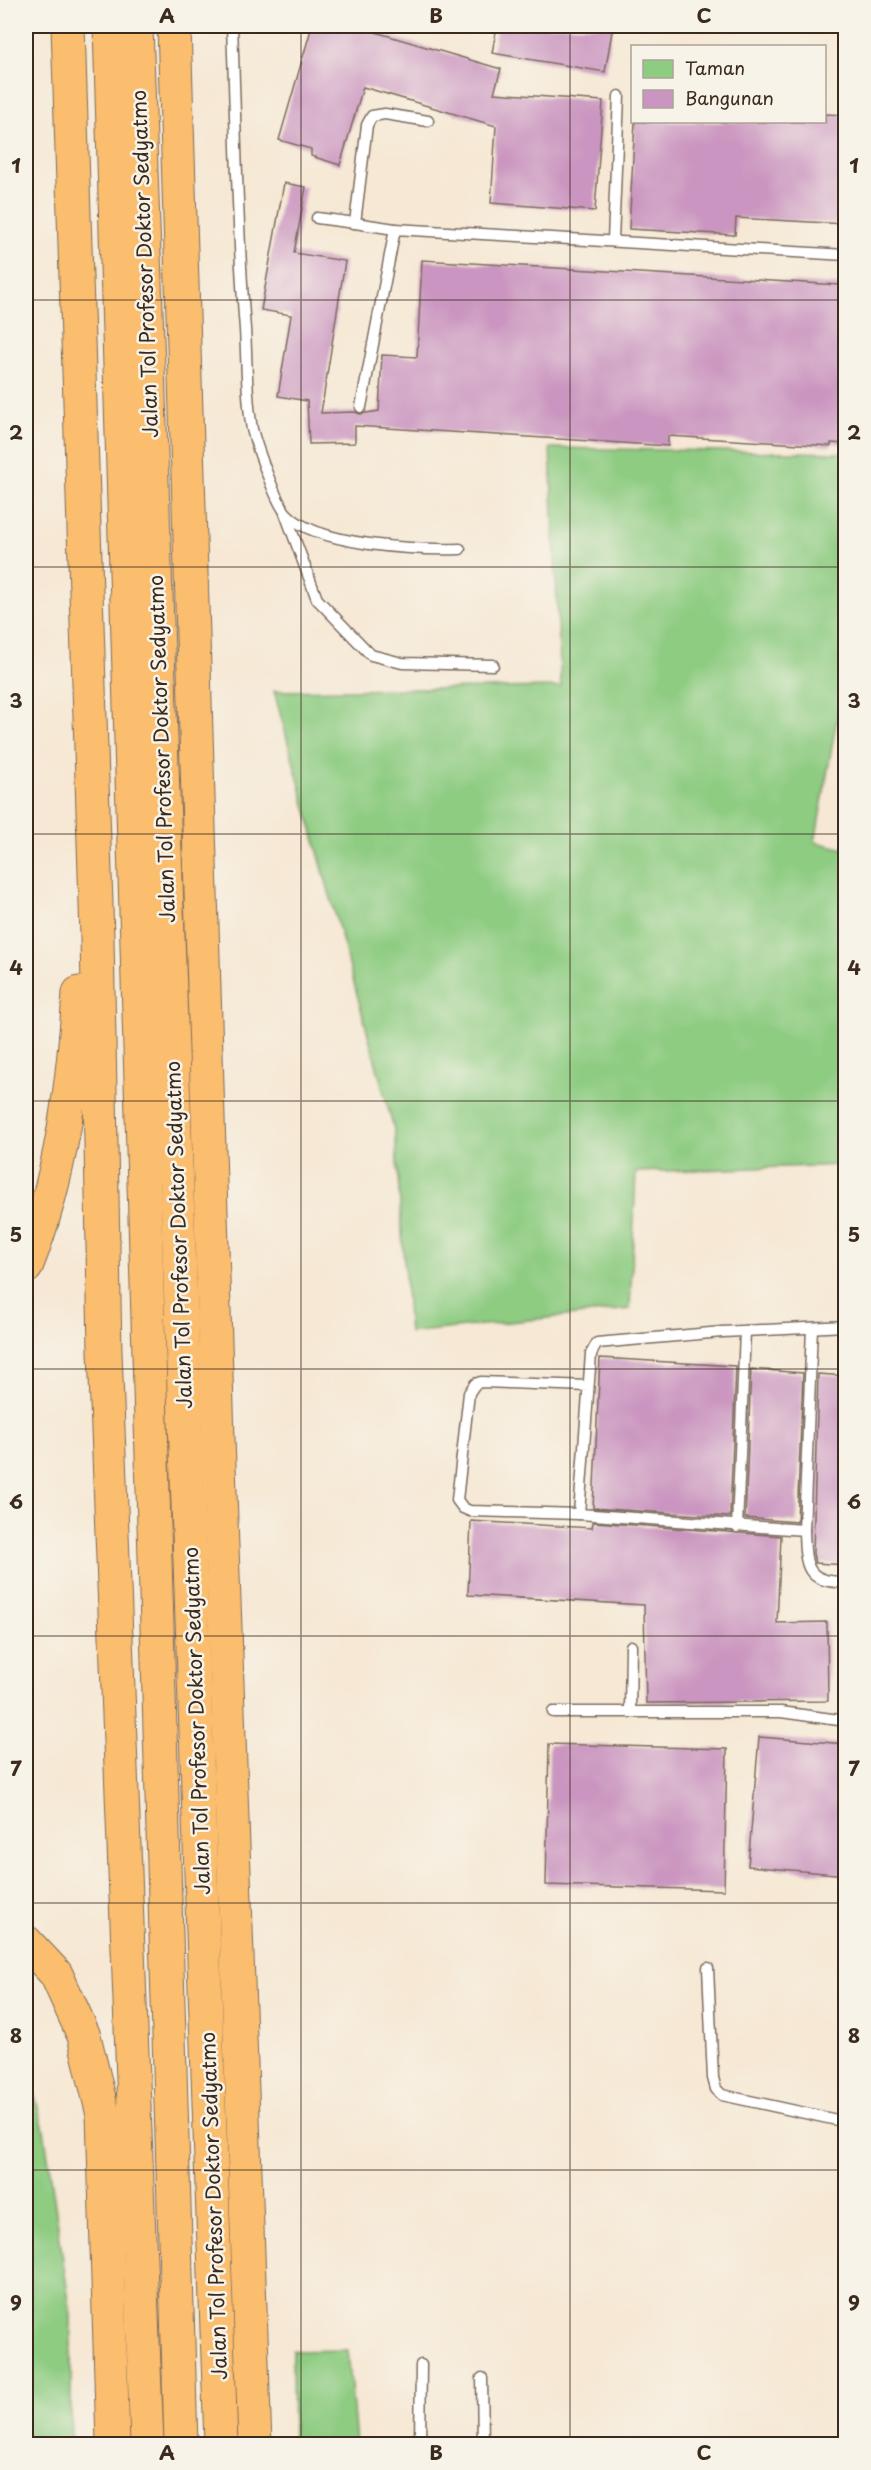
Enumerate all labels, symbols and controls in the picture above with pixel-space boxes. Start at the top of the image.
text: A [159,0,175,30]
text: B [429,0,443,30]
text: C [696,0,712,30]
legend [631,45,826,123]
text: Taman [685,54,745,81]
text: Bangunan [685,84,774,111]
street label: Jalan Tol Profesor Doktor Sedyatmo [123,89,165,439]
text: 1 [11,150,21,180]
text: 1 [849,150,859,180]
text: 2 [9,417,23,447]
text: 2 [847,417,861,447]
street label: Jalan Tol Profesor Doktor Sedyatmo [140,574,182,924]
text: 3 [9,685,23,715]
text: 3 [847,685,861,715]
text: 4 [9,952,23,982]
text: 4 [847,952,861,982]
street label: Jalan Tol Profesor Doktor Sedyatmo [157,1060,199,1410]
text: 5 [10,1219,22,1249]
text: 5 [848,1219,860,1249]
text: 6 [9,1486,23,1516]
text: 6 [847,1486,861,1516]
street label: Jalan Tol Profesor Doktor Sedyatmo [175,1546,217,1896]
text: 7 [10,1753,22,1783]
text: 7 [848,1753,860,1783]
text: 8 [10,2020,22,2050]
text: 8 [848,2020,860,2050]
street label: Jalan Tol Profesor Doktor Sedyatmo [192,2031,234,2381]
text: 9 [10,2287,22,2317]
text: 9 [848,2287,860,2317]
text: A [159,2437,175,2467]
text: B [429,2437,443,2467]
text: C [696,2437,712,2467]

